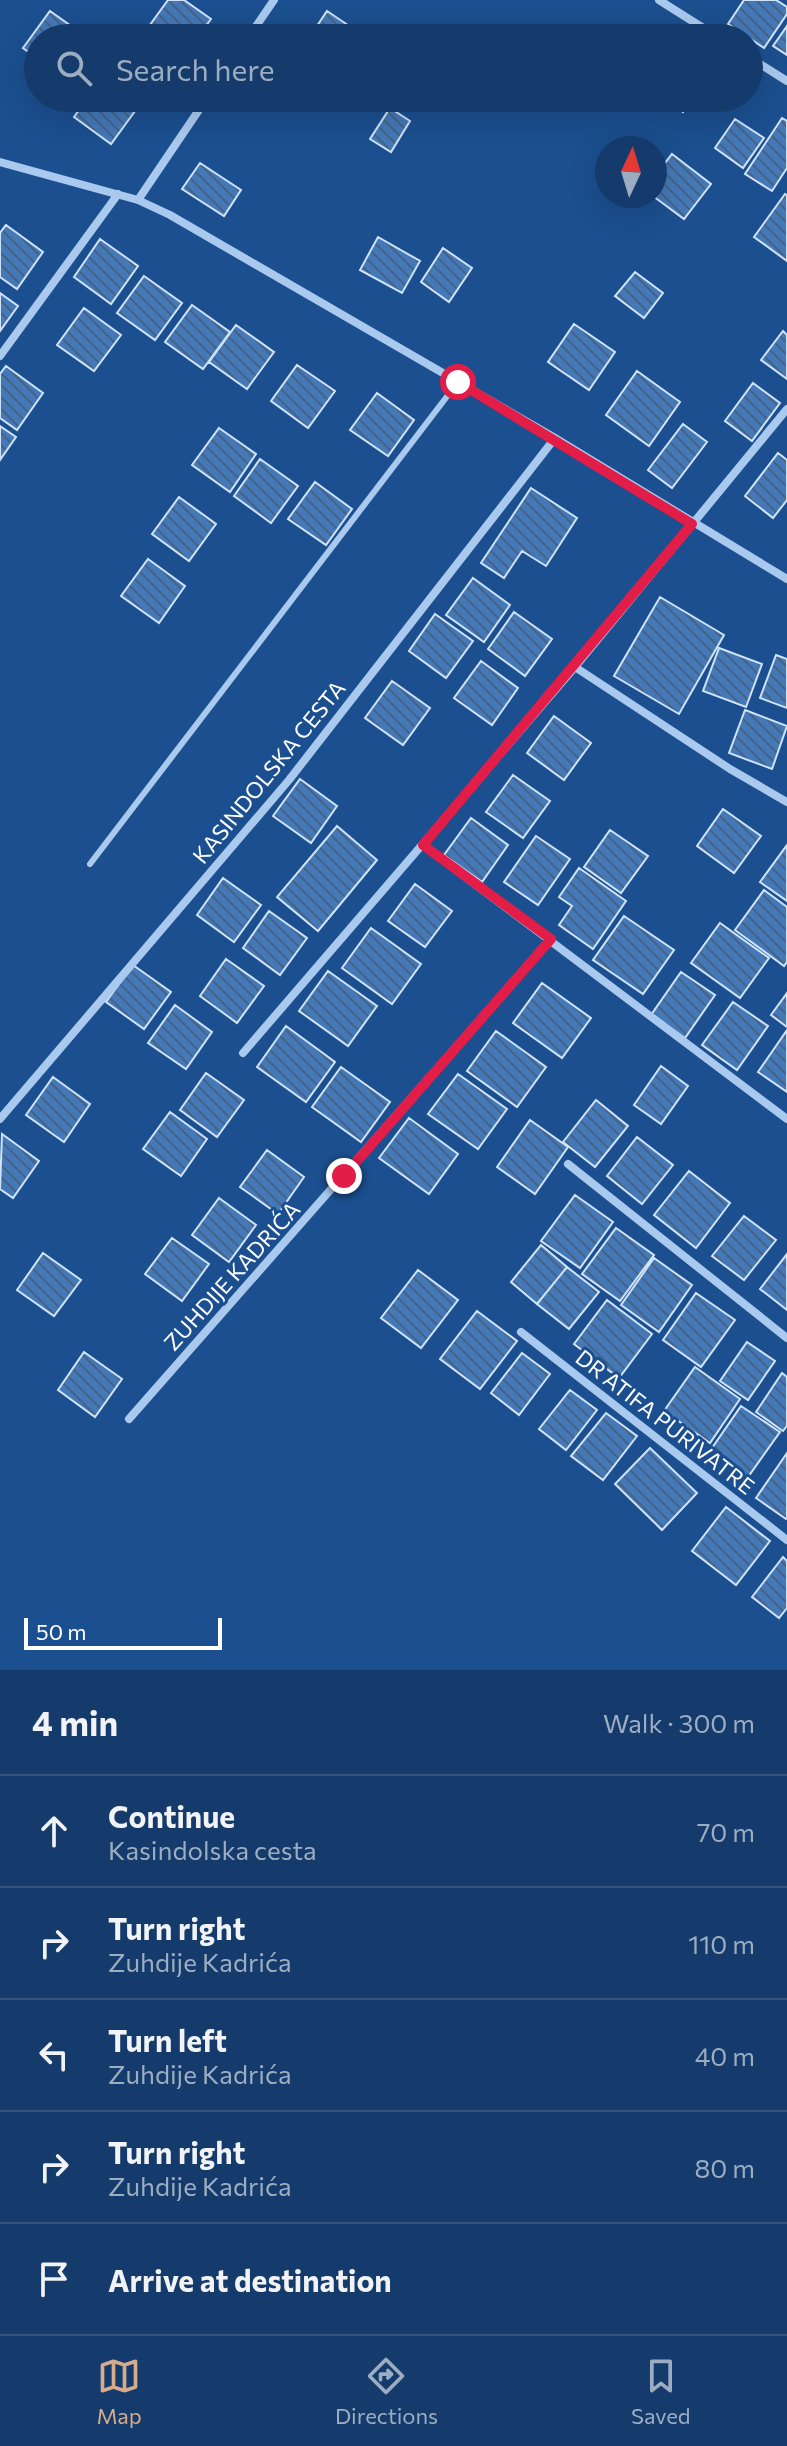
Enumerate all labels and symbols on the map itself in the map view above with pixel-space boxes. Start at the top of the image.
north arrow [595,136,667,208]
route start [440,364,476,400]
street label: KASINDOLSKA CESTA [187,675,351,869]
route end [326,1158,362,1194]
street label: ZUHDIJE KADRIĆA [158,1196,305,1356]
street label: DR ATIFA PURIVATRE [571,1343,760,1500]
scale bar [24,1614,222,1650]

